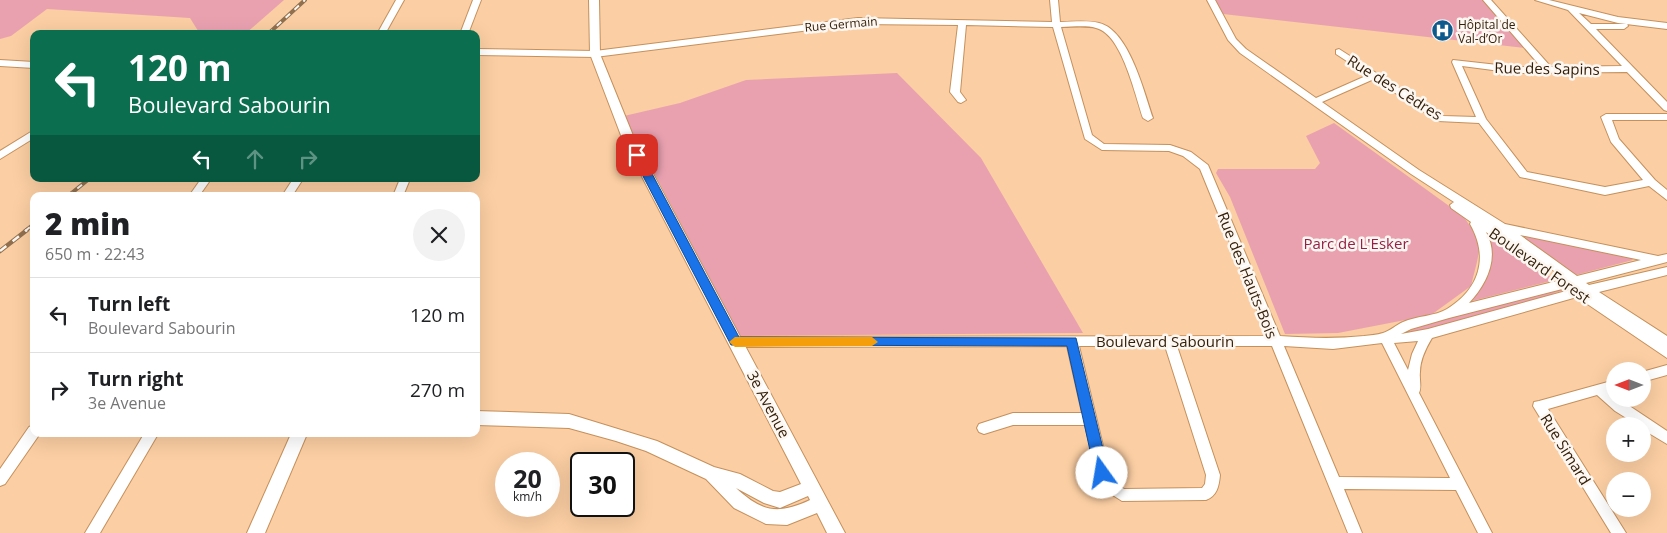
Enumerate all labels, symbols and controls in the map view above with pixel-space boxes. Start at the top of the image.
street label: Rue Germain [804,12,878,36]
place label: Hôpital de Val-d’Or [1458,16,1516,47]
hospital icon: Hôpital de Val-d’Or [1430,19,1454,43]
text: 120 m [128,44,232,91]
icon: left [45,50,110,115]
street label: Rue des Cèdres [1344,50,1446,124]
street label: Rue des Sapins [1494,57,1600,79]
text: Boulevard Sabourin [128,89,331,119]
pin [616,134,658,176]
icon: arrive [623,141,651,169]
icon: left [188,145,216,173]
icon: ahead [241,145,269,173]
icon: right [294,145,322,173]
text: 2 min [45,203,130,244]
button: close [413,209,465,261]
street label: Rue des Hauts-Bois [1213,209,1283,341]
street label: Boulevard Forest [1486,223,1594,307]
park label: Parc de L'Esker [1303,233,1409,253]
text: 650 m · 22:43 [45,243,145,265]
text: Turn left [88,291,170,317]
icon: left [45,301,73,329]
text: 120 m [410,302,465,328]
text: Boulevard Sabourin [88,317,235,339]
street label: Boulevard Sabourin [1096,331,1234,351]
north arrow [1606,362,1651,408]
map controls [1606,362,1651,517]
text: Turn right [88,366,183,392]
street label: 3e Avenue [743,367,795,441]
icon: right [45,376,73,404]
text: 270 m [410,377,465,403]
text: 3e Avenue [88,392,166,414]
street label: Rue Simard [1536,410,1596,488]
button: + [1606,417,1651,462]
position arrow [1075,446,1127,498]
speed limit sign: 30 [570,452,635,517]
text: 20 [513,461,542,495]
button: − [1606,472,1651,517]
text: km/h [513,488,542,505]

